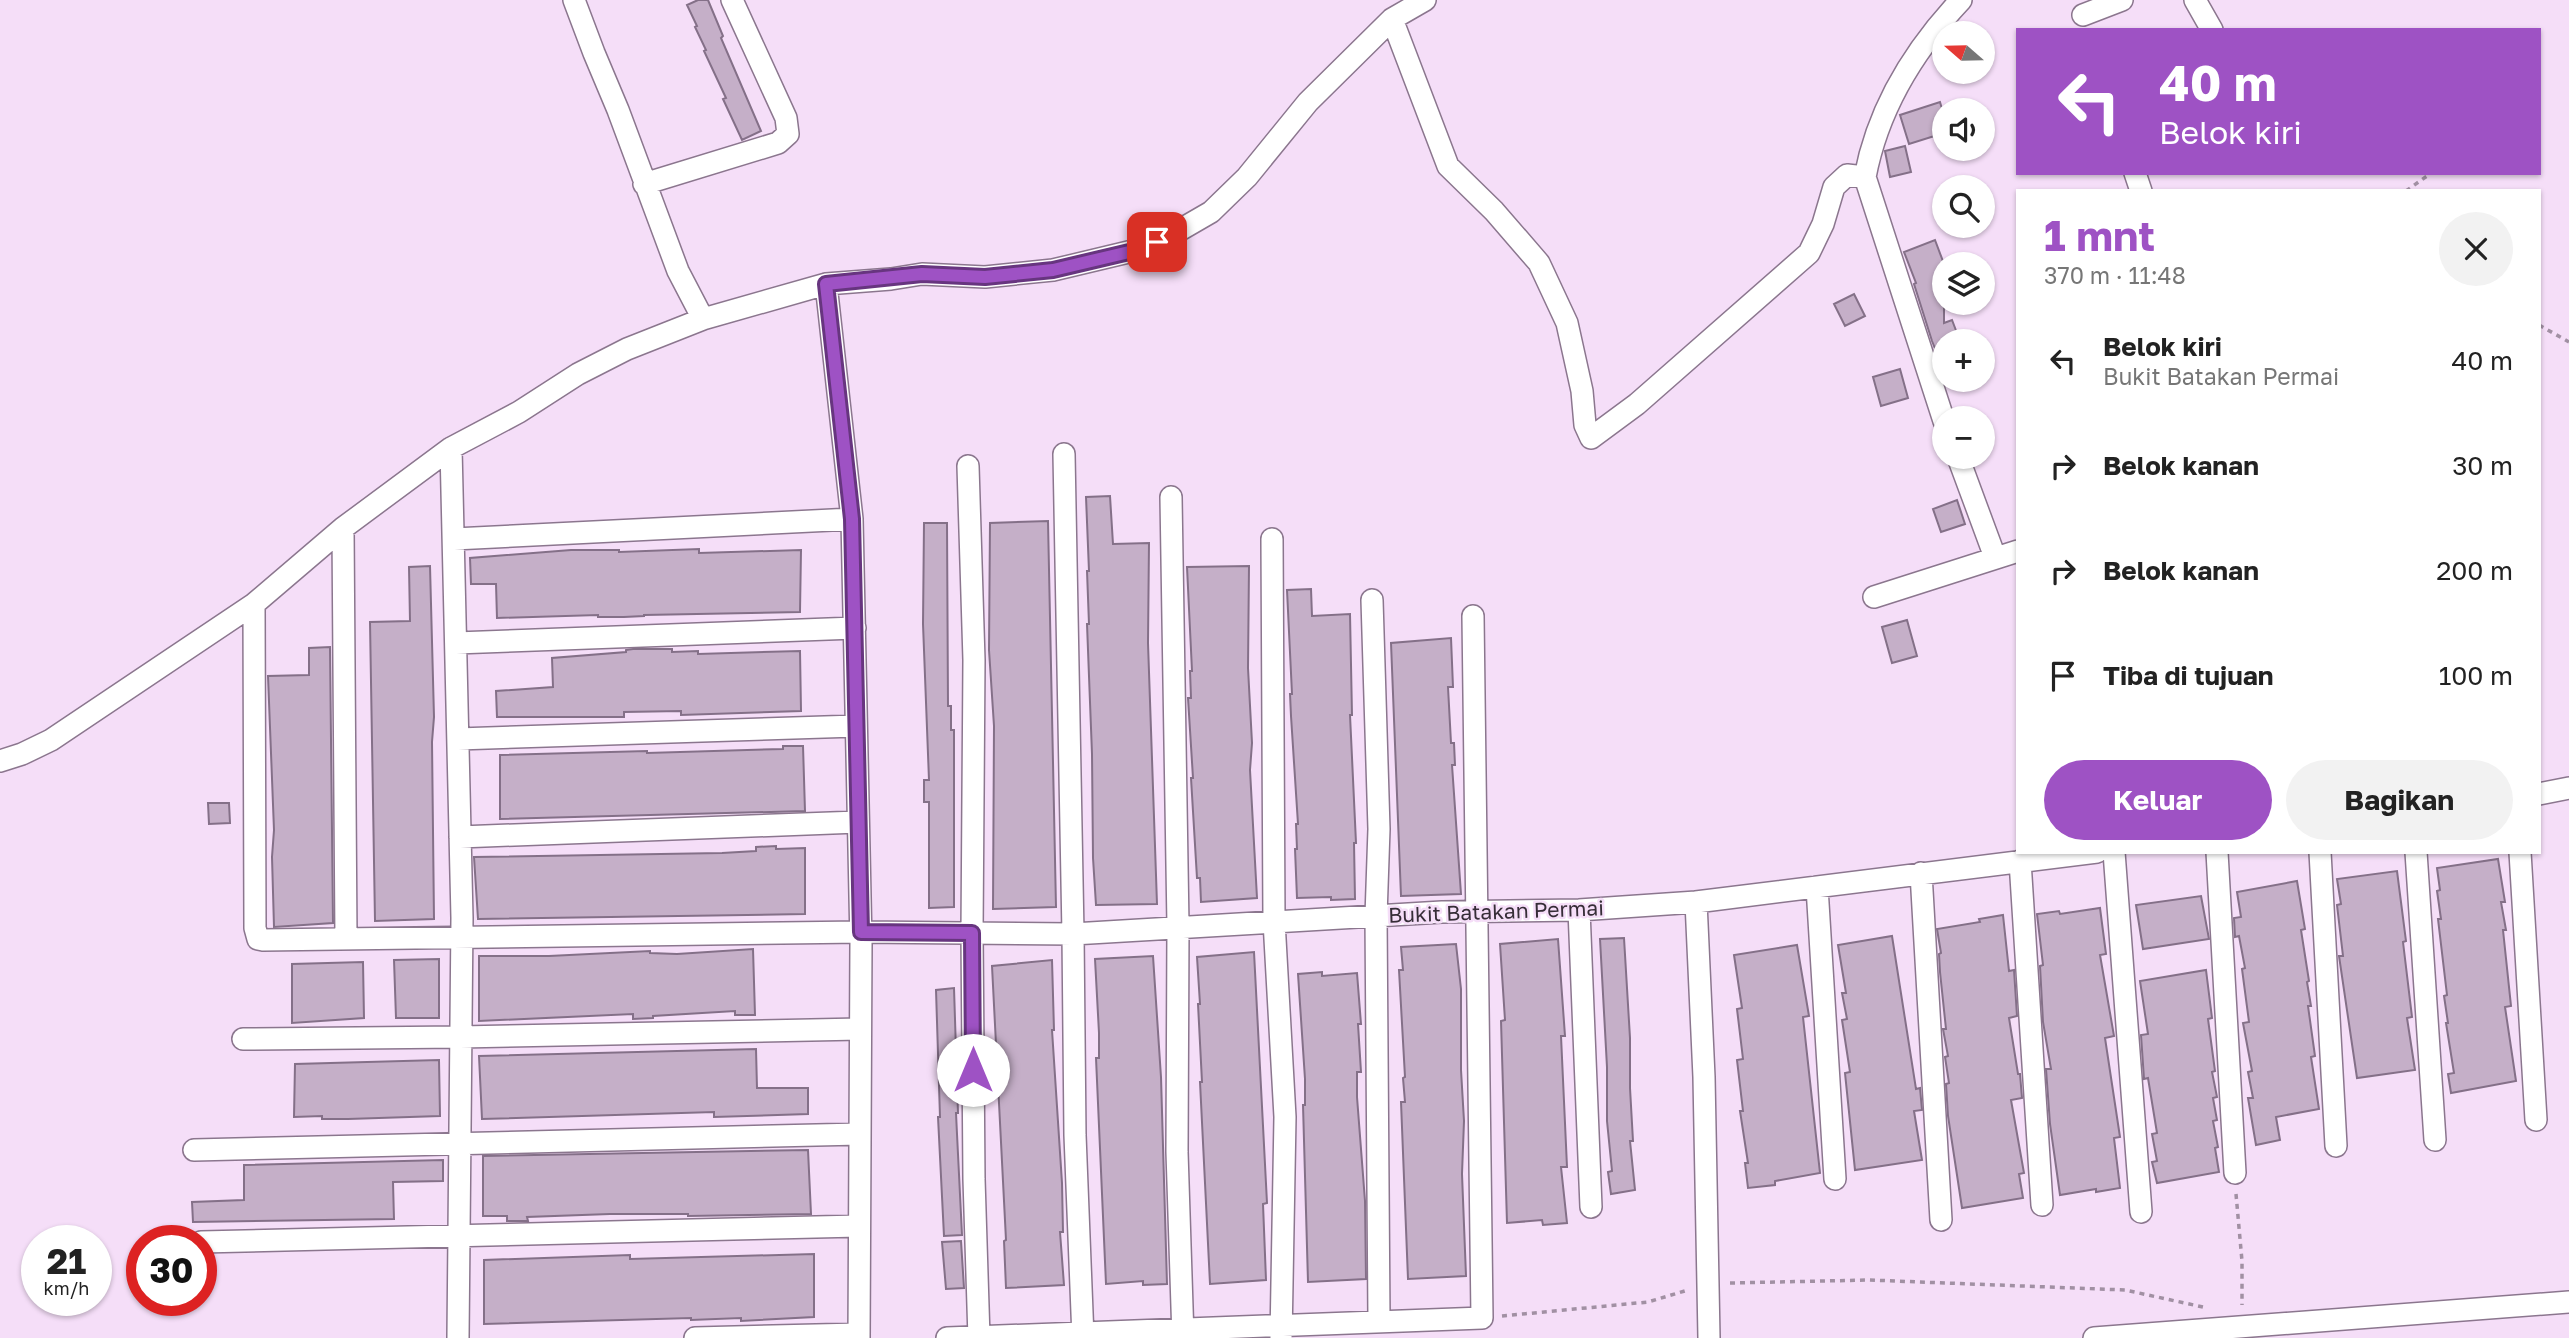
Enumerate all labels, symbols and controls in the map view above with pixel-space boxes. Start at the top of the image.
north arrow [1932,21,1995,84]
map controls [1932,21,1995,469]
text: 40 m [2159,53,2277,112]
icon: left [2044,56,2135,147]
button: sound [1932,98,1995,161]
text: Belok kiri [2159,113,2302,151]
button: search [1932,175,1995,238]
text: 1 mnt [2044,210,2155,260]
pin [1127,212,1187,272]
button: close [2439,212,2513,286]
icon: arrive [1138,223,1176,261]
button: layers [1932,252,1995,315]
text: 370 m · 11:48 [2044,261,2186,289]
button: + [1932,329,1995,392]
text: Belok kiri [2103,331,2222,362]
icon: left [2044,342,2082,380]
text: 40 m [2452,345,2513,376]
text: Bukit Batakan Permai [2103,362,2339,390]
button: − [1932,406,1995,469]
icon: right [2044,447,2082,485]
text: Belok kanan [2103,450,2259,481]
text: 30 m [2452,450,2513,481]
icon: right [2044,552,2082,590]
text: Belok kanan [2103,555,2259,586]
text: 200 m [2436,555,2513,586]
icon: arrive [2044,657,2082,695]
text: Tiba di tujuan [2103,660,2273,691]
text: 100 m [2439,660,2513,691]
button: Keluar [2044,760,2272,840]
button: Bagikan [2286,760,2513,840]
street label: Bukit Batakan Permai [1388,894,1604,928]
position arrow [936,1033,1010,1107]
speed limit sign: 30 [126,1225,217,1316]
text: 21 [47,1240,86,1282]
text: km/h [44,1277,89,1299]

